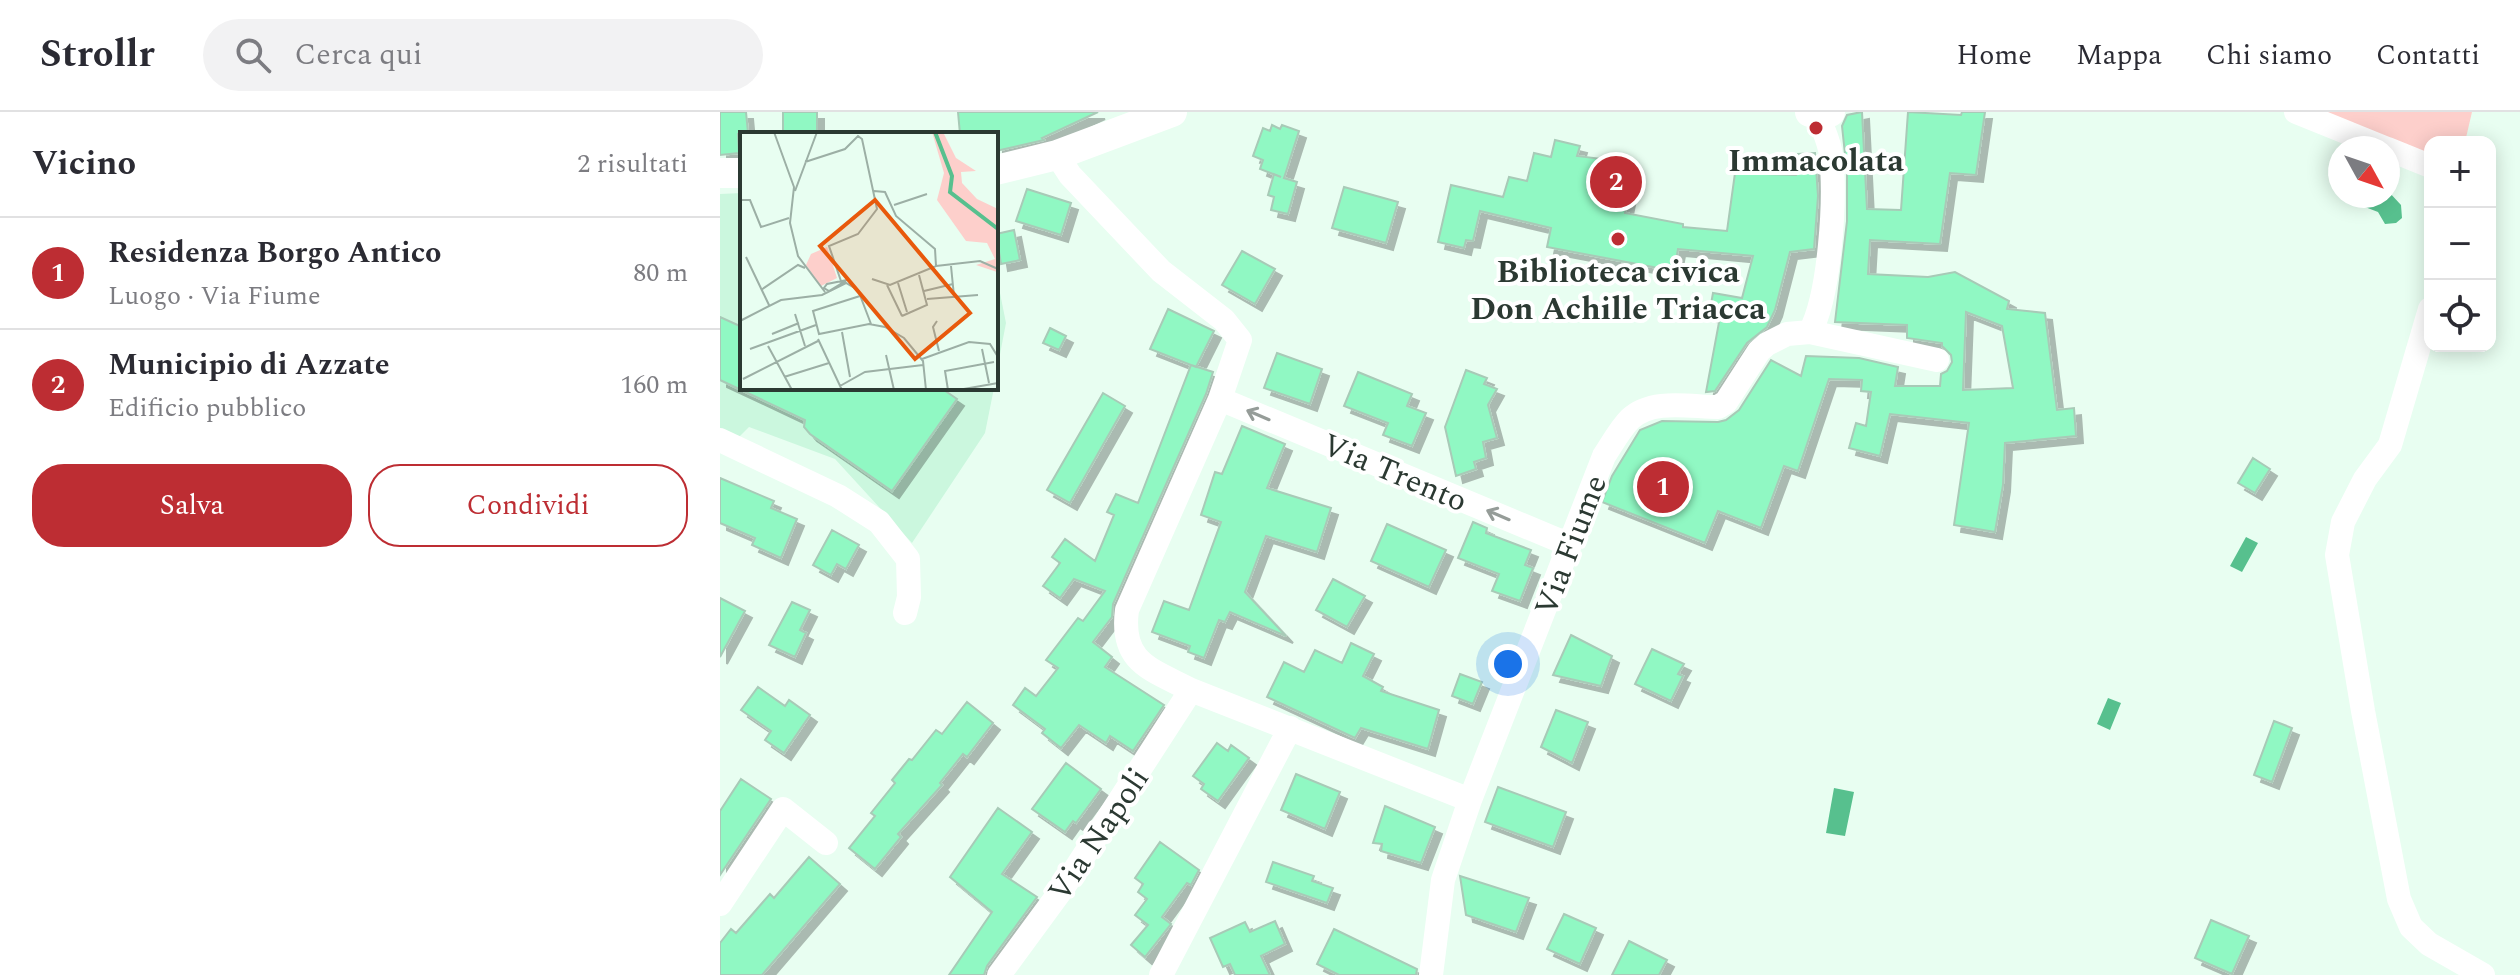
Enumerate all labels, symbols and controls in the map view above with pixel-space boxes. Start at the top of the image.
search box [203,19,763,91]
text: Strollr [40,26,155,84]
text: Cerca qui [295,32,422,78]
icon: search [231,33,275,77]
text: Home [1956,34,2032,77]
text: Mappa [2076,34,2162,77]
text: Chi siamo [2206,34,2332,77]
text: Contatti [2376,34,2480,77]
marker: Immacolata [1807,119,1825,137]
inset map [740,132,998,390]
north arrow [2328,136,2400,208]
map controls [2424,136,2496,352]
button: + [2424,136,2496,208]
place label: Immacolata [1728,137,1904,186]
text: Vicino [32,138,136,190]
text: 2 risultati [577,144,688,184]
pin: 2 [1590,152,1642,212]
button: − [2424,208,2496,280]
text: Residenza Borgo Antico [108,230,441,276]
marker: Biblioteca civica Don Achille Triacca [1609,230,1627,248]
place label: Biblioteca civica Don Achille Triacca [1470,248,1766,334]
text: 1 [51,253,65,293]
text: 80 m [633,253,688,293]
text: Luogo · Via Fiume [108,276,321,316]
button: locate [2424,280,2496,352]
text: Municipio di Azzate [108,342,390,388]
text: 2 [51,365,65,405]
text: 160 m [620,365,688,405]
text: Edificio pubblico [108,388,306,428]
one-way arrow [1246,407,1271,422]
street label: Via Trento [1314,421,1475,526]
pin: 1 [1637,457,1689,517]
button: Salva [32,464,352,547]
button: Condividi [368,464,688,547]
street label: Via Fiume [1522,468,1621,623]
one-way arrow [1486,506,1511,521]
your location [1488,644,1528,684]
street label: Via Napoli [1036,758,1162,912]

